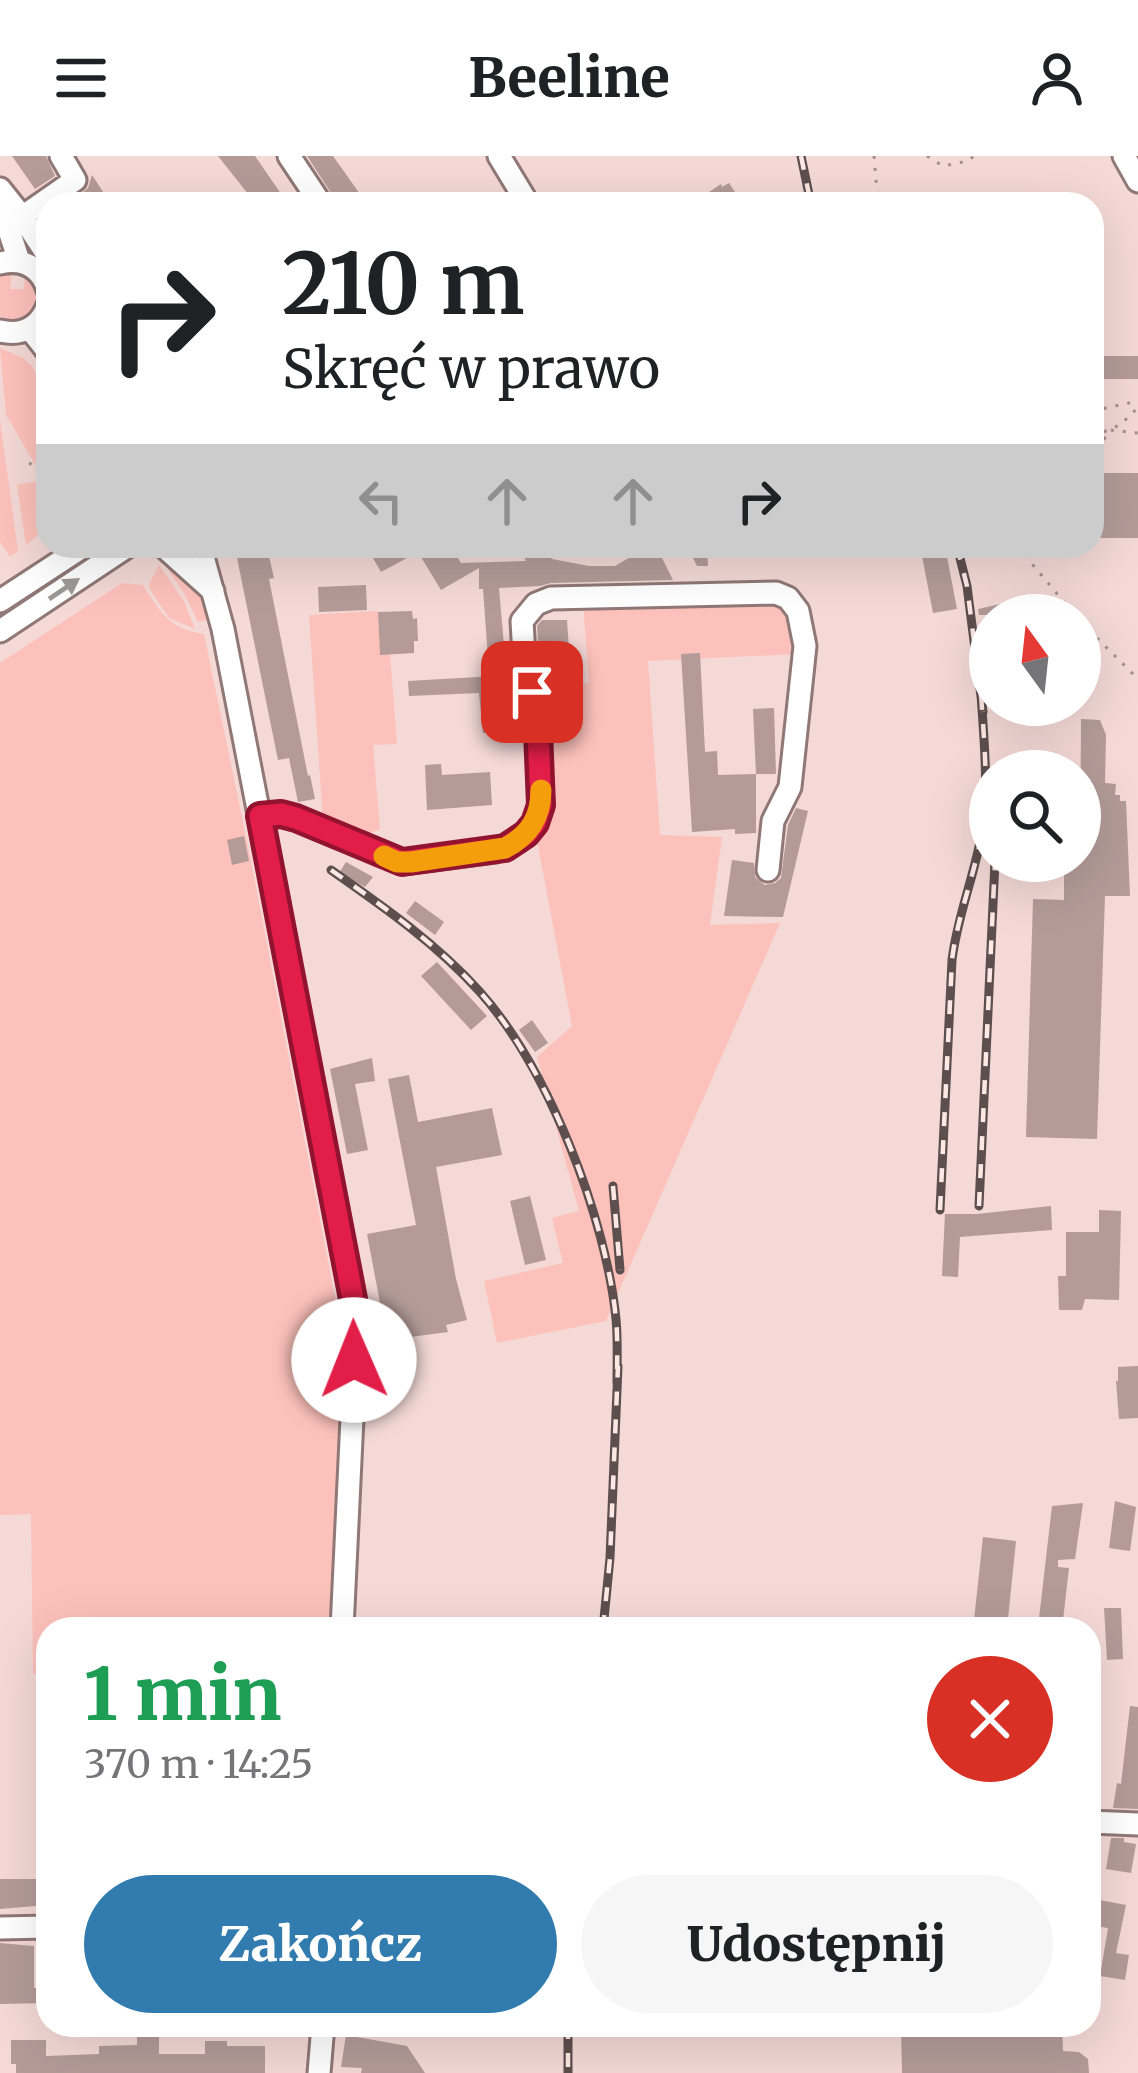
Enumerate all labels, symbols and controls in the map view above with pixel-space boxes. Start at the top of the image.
text: Beeline [468,44,670,112]
icon: menu [48,45,114,111]
icon: person [1024,45,1090,111]
text: 210 m [282,231,525,337]
icon: right [84,240,240,396]
text: Skręć w prawo [282,335,660,403]
icon: left [348,468,414,534]
icon: ahead [474,468,540,534]
icon: ahead [600,468,666,534]
icon: right [726,468,792,534]
one-way arrow [47,578,80,600]
north arrow [969,594,1101,726]
map controls [969,594,1101,882]
pin [481,641,583,743]
icon: arrive [499,659,565,725]
button: search [969,750,1101,882]
position arrow [291,1297,417,1423]
text: 1 min [84,1649,281,1740]
button: close [927,1656,1053,1782]
text: 370 m · 14:25 [84,1740,313,1789]
button: Zakończ [84,1875,557,2013]
button: Udostępnij [581,1875,1053,2013]

